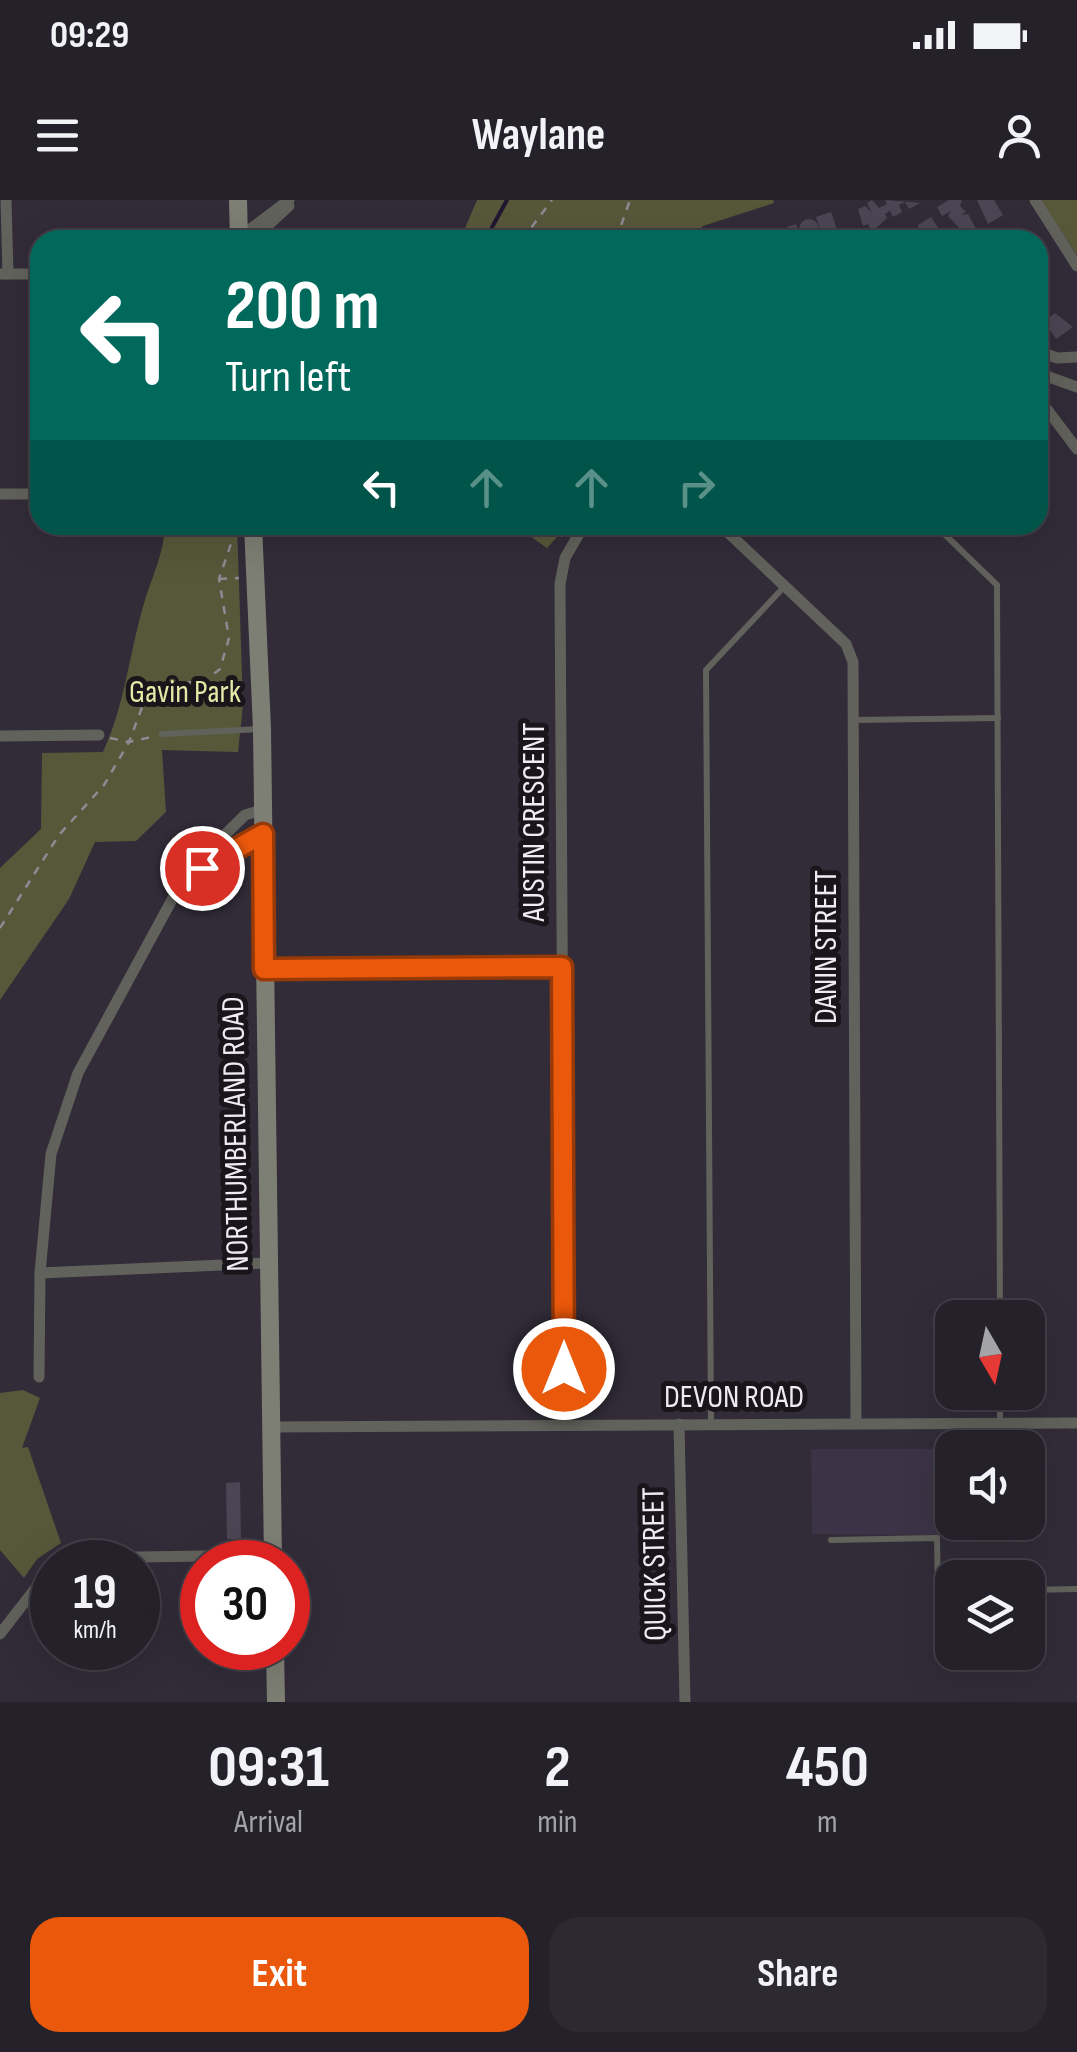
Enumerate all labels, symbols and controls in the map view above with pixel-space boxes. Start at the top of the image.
text: 09:29 [50,13,129,58]
icon: menu [30,108,85,163]
text: Waylane [472,108,605,163]
icon: person [992,108,1047,163]
text: 200 m [225,265,380,349]
icon: left [60,270,190,400]
text: Turn left [225,350,351,405]
icon: left [354,460,409,515]
icon: ahead [459,460,514,515]
icon: ahead [564,460,619,515]
icon: right [669,460,724,515]
park label: Gavin Park [129,673,241,712]
street label: AUSTIN CRESCENT [515,723,554,922]
pin [160,826,245,911]
icon: arrive [175,841,230,896]
street label: DANIN STREET [807,870,846,1024]
street label: NORTHUMBERLAND ROAD [214,996,258,1272]
north arrow [935,1300,1045,1410]
map controls [935,1300,1045,1670]
position arrow [512,1317,616,1421]
street label: DEVON ROAD [664,1378,804,1417]
button: sound [935,1430,1045,1540]
street label: QUICK STREET [634,1487,676,1641]
speed limit sign: 30 [180,1540,310,1670]
button: layers [935,1560,1045,1670]
text: 19 [73,1563,117,1623]
text: km/h [73,1615,117,1646]
text: 09:31 [208,1732,329,1804]
text: 2 [544,1732,571,1804]
text: 450 [786,1732,869,1804]
text: Arrival [234,1803,303,1842]
text: min [537,1803,578,1842]
text: m [817,1803,838,1842]
button: Exit [30,1917,529,2032]
button: Share [549,1917,1047,2032]

